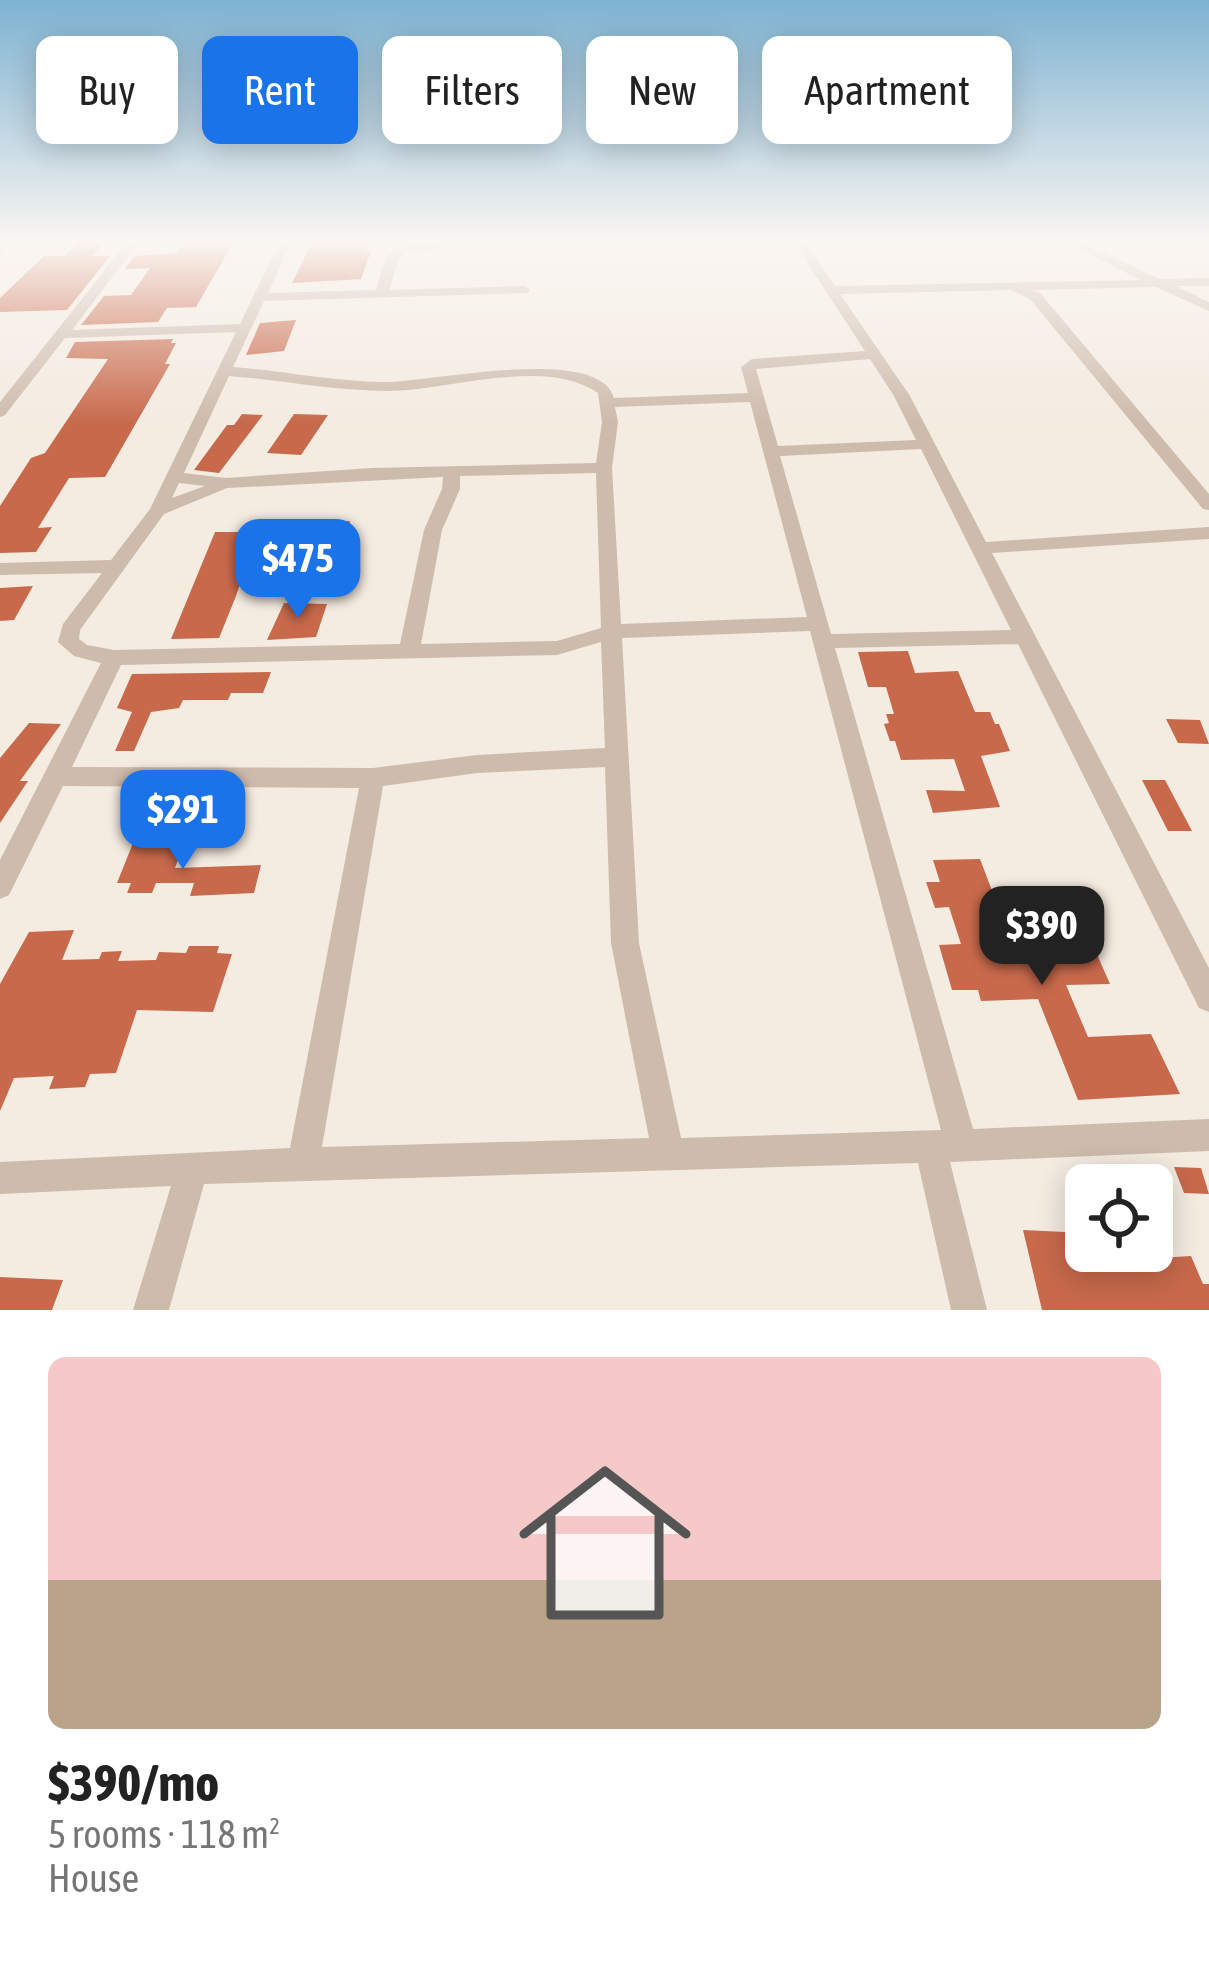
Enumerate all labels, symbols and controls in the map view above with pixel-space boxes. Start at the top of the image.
chip: Buy [36,36,178,144]
chip: Rent [202,36,358,144]
chip: Filters [382,36,562,144]
chip: New [586,36,738,144]
chip: Apartment [762,36,1012,144]
pin: $475 [227,519,369,621]
text: $475 [262,536,334,580]
pin: $291 [112,770,254,872]
text: $291 [147,787,219,831]
pin: $390 [971,886,1113,988]
text: $390 [1006,903,1078,947]
map controls [1065,1164,1173,1272]
button: locate [1065,1164,1173,1272]
icon: home [497,1435,713,1651]
text: $390/mo [48,1753,219,1812]
text: 5 rooms · 118 m² [48,1812,280,1856]
text: House [48,1856,139,1900]

